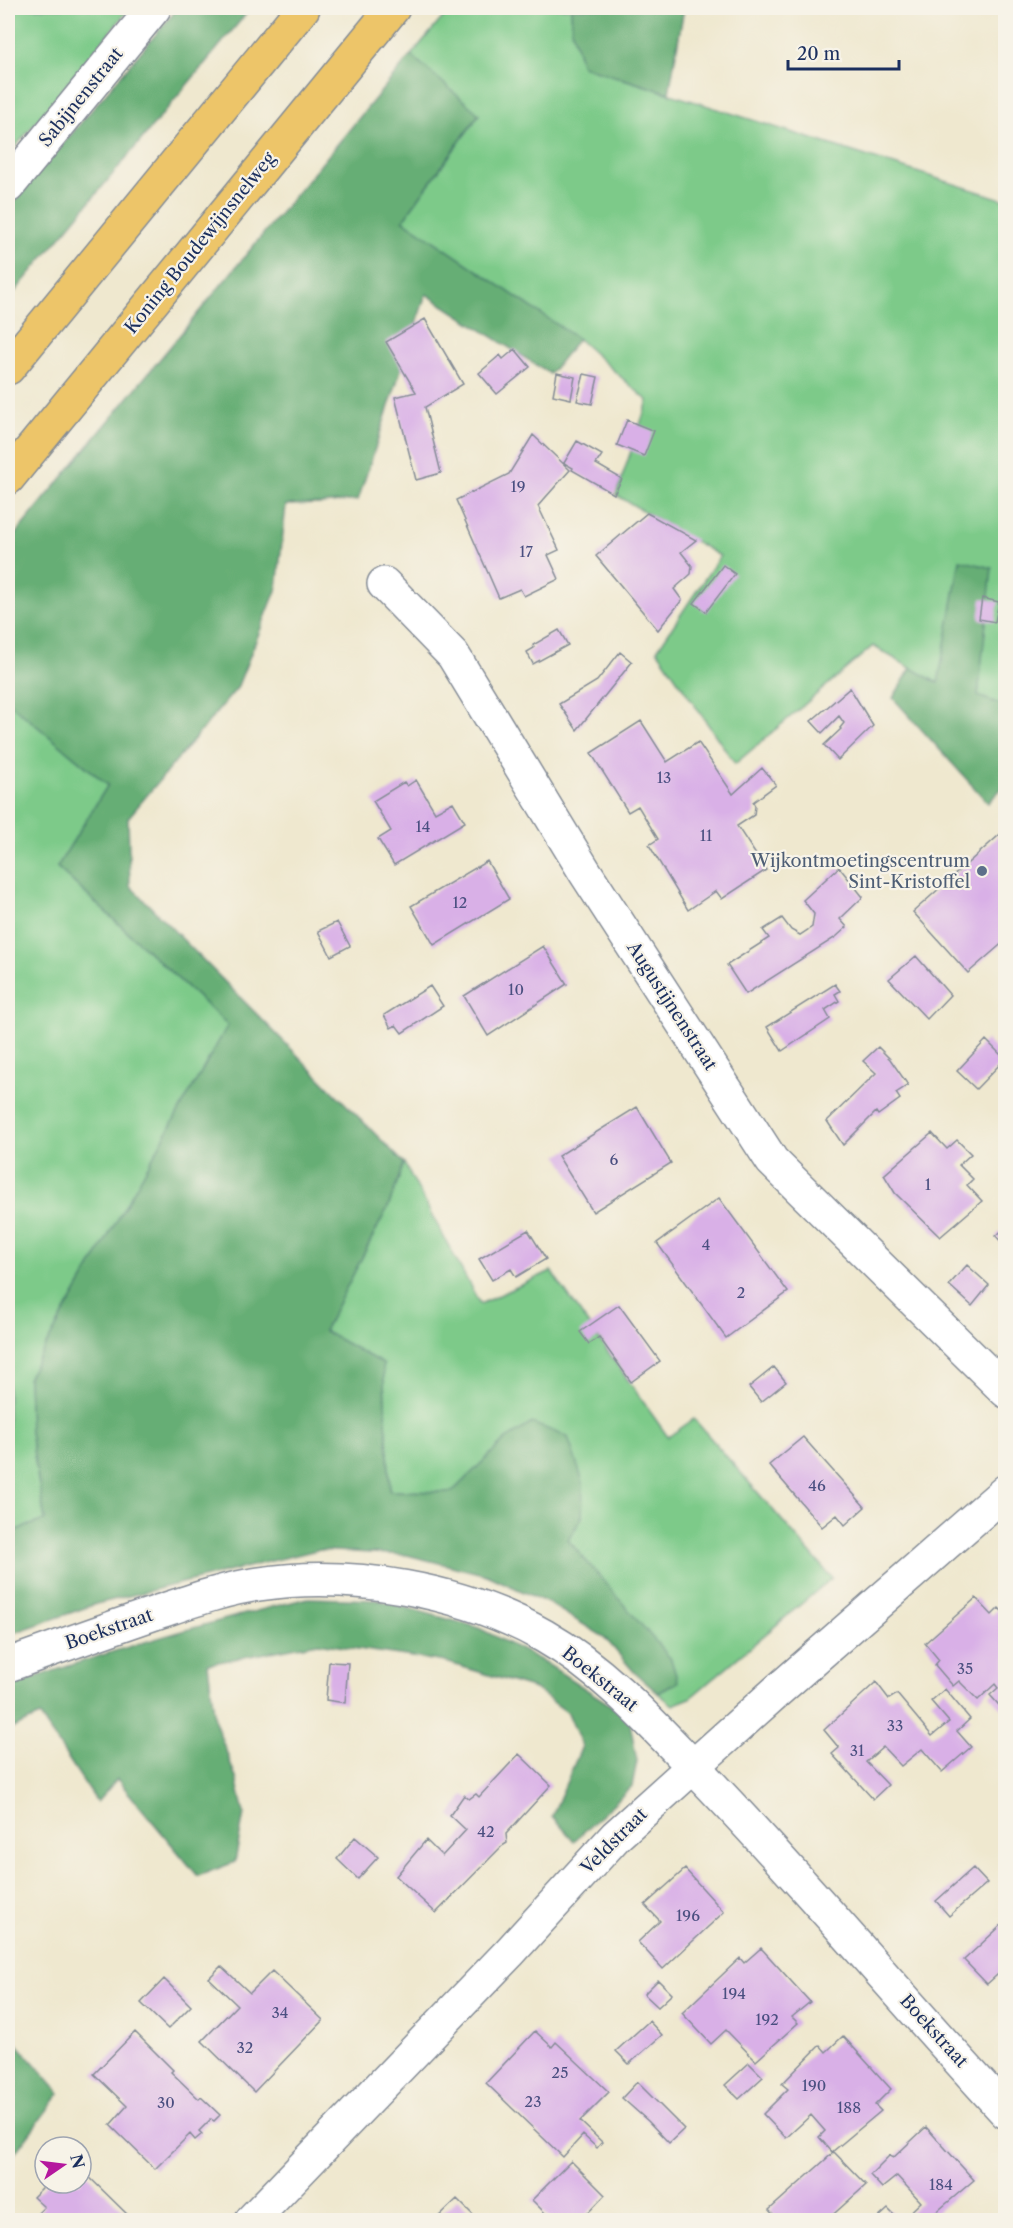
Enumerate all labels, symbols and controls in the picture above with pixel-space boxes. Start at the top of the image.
scale bar [788,33,899,71]
street label: Sabijnenstraat [34,42,128,151]
text: 20 m [797,43,841,65]
street label: Koning Boudewijnsnelweg [120,147,280,338]
house number: 19 [510,477,526,496]
house number: 17 [519,542,533,561]
house number: 13 [657,768,671,787]
house number: 14 [416,817,430,836]
house number: 11 [700,826,713,845]
place label: Wijkontmoetingscentrum Sint-Kristoffel [749,850,970,893]
marker: Wijkontmoetingscentrum Sint-Kristoffel [975,864,989,878]
house number: 12 [453,893,467,912]
street label: Augustijnenstraat [622,937,722,1075]
house number: 10 [508,980,524,999]
house number: 6 [610,1150,619,1169]
house number: 1 [925,1175,932,1194]
house number: 4 [702,1235,710,1254]
house number: 2 [737,1283,745,1302]
house number: 46 [808,1476,826,1495]
street label: Boekstraat [62,1604,156,1654]
street label: Boekstraat [558,1642,643,1717]
house number: 35 [957,1659,973,1678]
house number: 33 [887,1716,903,1735]
house number: 31 [850,1741,865,1760]
street label: Veldstraat [576,1803,652,1879]
house number: 42 [477,1822,495,1841]
house number: 196 [676,1906,700,1925]
house number: 194 [722,1984,746,2003]
street label: Boekstraat [895,1990,973,2073]
house number: 34 [272,2003,288,2022]
house number: 192 [755,2010,779,2029]
house number: 32 [237,2038,253,2057]
house number: 25 [552,2063,568,2082]
house number: 190 [802,2076,826,2095]
house number: 23 [525,2092,541,2111]
house number: 30 [157,2093,175,2112]
house number: 188 [837,2098,861,2117]
north arrow [33,2135,93,2195]
text: N [66,2152,89,2171]
house number: 184 [929,2175,953,2194]

